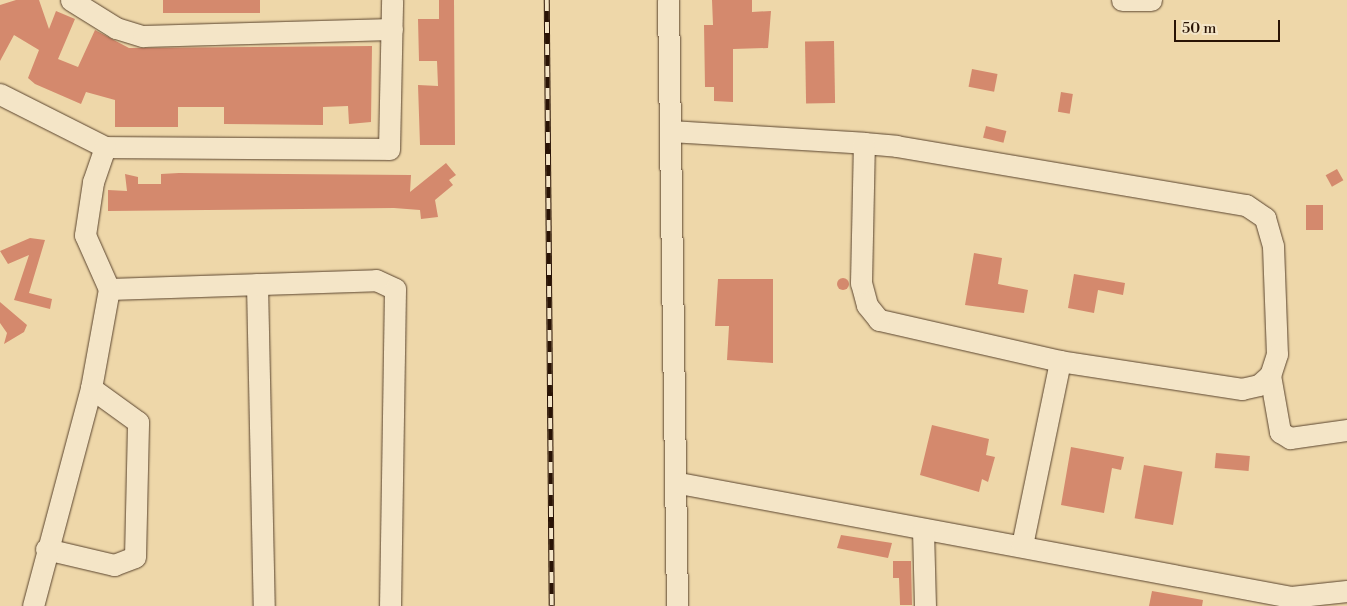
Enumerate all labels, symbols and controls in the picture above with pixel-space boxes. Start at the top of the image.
scale bar [1177,10,1283,42]
text: 50 m [1182,19,1216,38]

